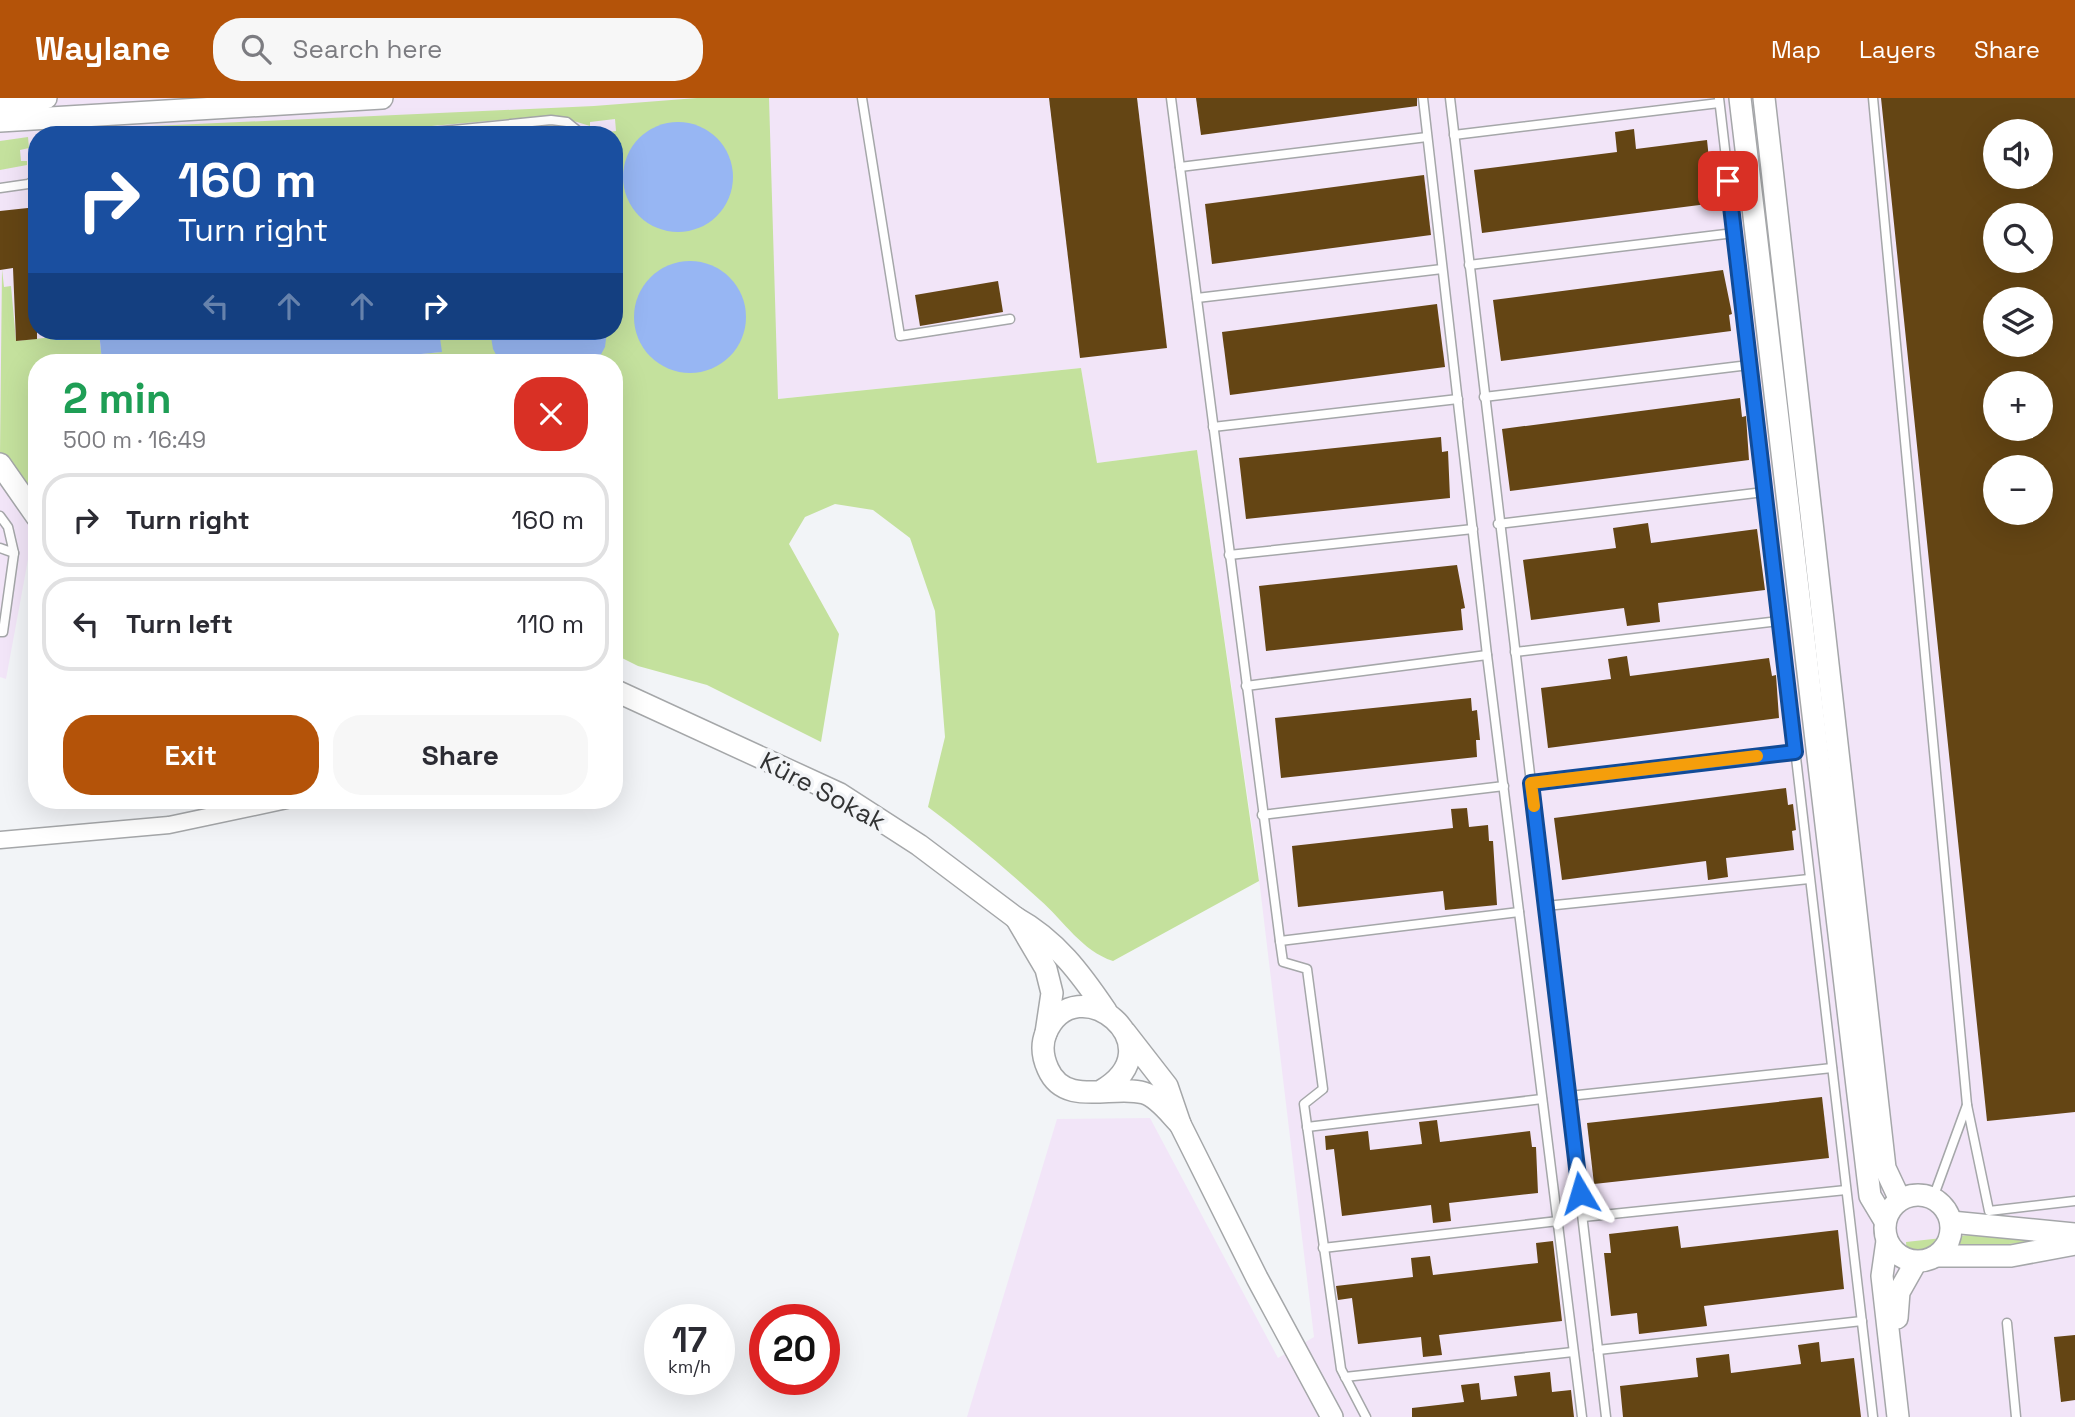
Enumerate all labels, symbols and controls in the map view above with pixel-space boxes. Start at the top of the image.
search box [213,18,703,81]
text: Waylane [35,28,171,70]
icon: search [237,30,275,68]
text: Search here [293,32,442,66]
text: Map [1771,34,1821,65]
text: Layers [1859,34,1936,65]
text: Share [1974,34,2040,65]
map controls [1983,119,2053,525]
button: sound [1983,119,2053,189]
text: 160 m [178,149,316,211]
pin [1698,151,1758,211]
icon: right [63,154,154,245]
icon: arrive [1709,162,1747,200]
button: search [1983,203,2053,273]
text: Turn right [178,210,328,250]
icon: left [197,287,235,325]
icon: ahead [270,287,308,325]
icon: ahead [343,287,381,325]
icon: right [416,287,454,325]
button: layers [1983,287,2053,357]
button: + [1983,371,2053,441]
text: 2 min [63,372,172,425]
button: close [514,377,588,451]
text: 500 m · 16:49 [63,425,206,455]
button: − [1983,455,2053,525]
icon: right [67,501,105,539]
text: Turn right [126,503,250,537]
text: 160 m [512,503,584,537]
icon: left [67,605,105,643]
text: Turn left [126,607,233,641]
text: 110 m [517,607,584,641]
button: Exit [63,715,319,795]
button: Share [333,715,588,795]
street label: Küre Sokak [754,744,892,838]
position arrow [1543,1156,1617,1230]
speed limit sign: 20 [749,1304,840,1395]
text: 17 [672,1318,707,1362]
text: km/h [668,1355,711,1378]

